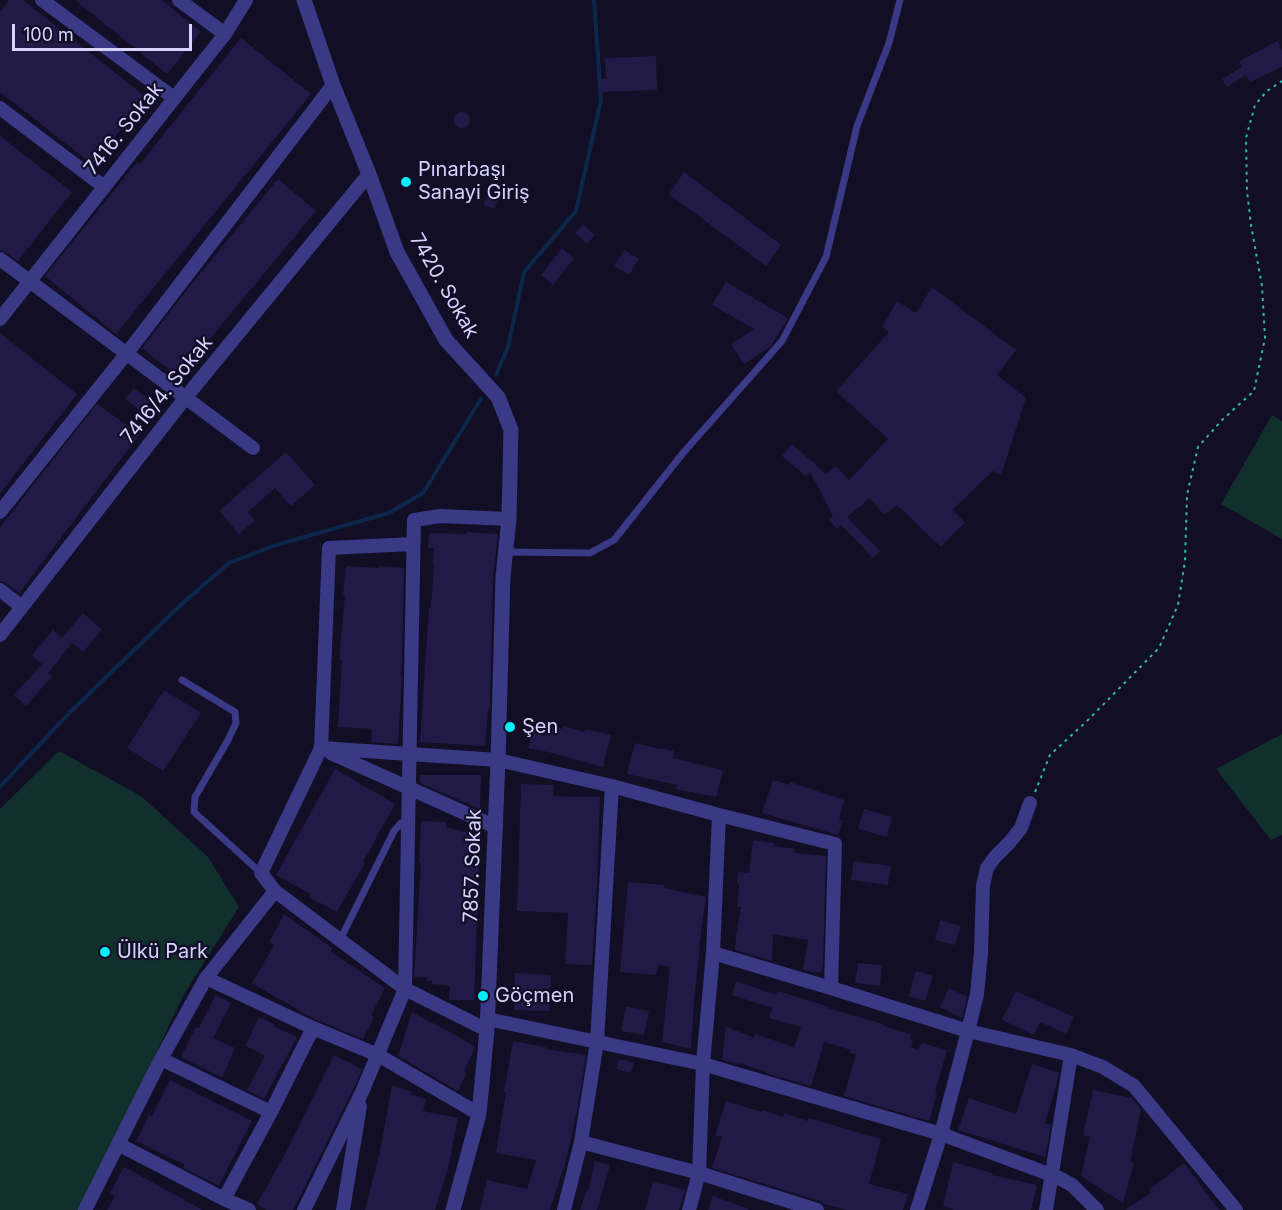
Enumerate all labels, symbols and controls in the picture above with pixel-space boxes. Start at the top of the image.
scale bar [15,12,195,50]
text: 100 m [23,24,74,45]
street label: 7416. Sokak [79,78,169,180]
place label: Pınarbaşı Sanayi Giriş [418,158,530,205]
marker: Pınarbaşı Sanayi Giriş [399,175,413,189]
street label: 7420. Sokak [404,229,484,343]
street label: 7416/4. Sokak [116,331,218,449]
place label: Şen [522,715,558,739]
marker: Şen [503,720,517,734]
street label: 7857. Sokak [459,809,487,923]
place label: Ülkü Park [117,940,208,964]
marker: Ülkü Park [98,945,112,959]
place label: Göçmen [495,984,574,1008]
marker: Göçmen [476,989,490,1003]

